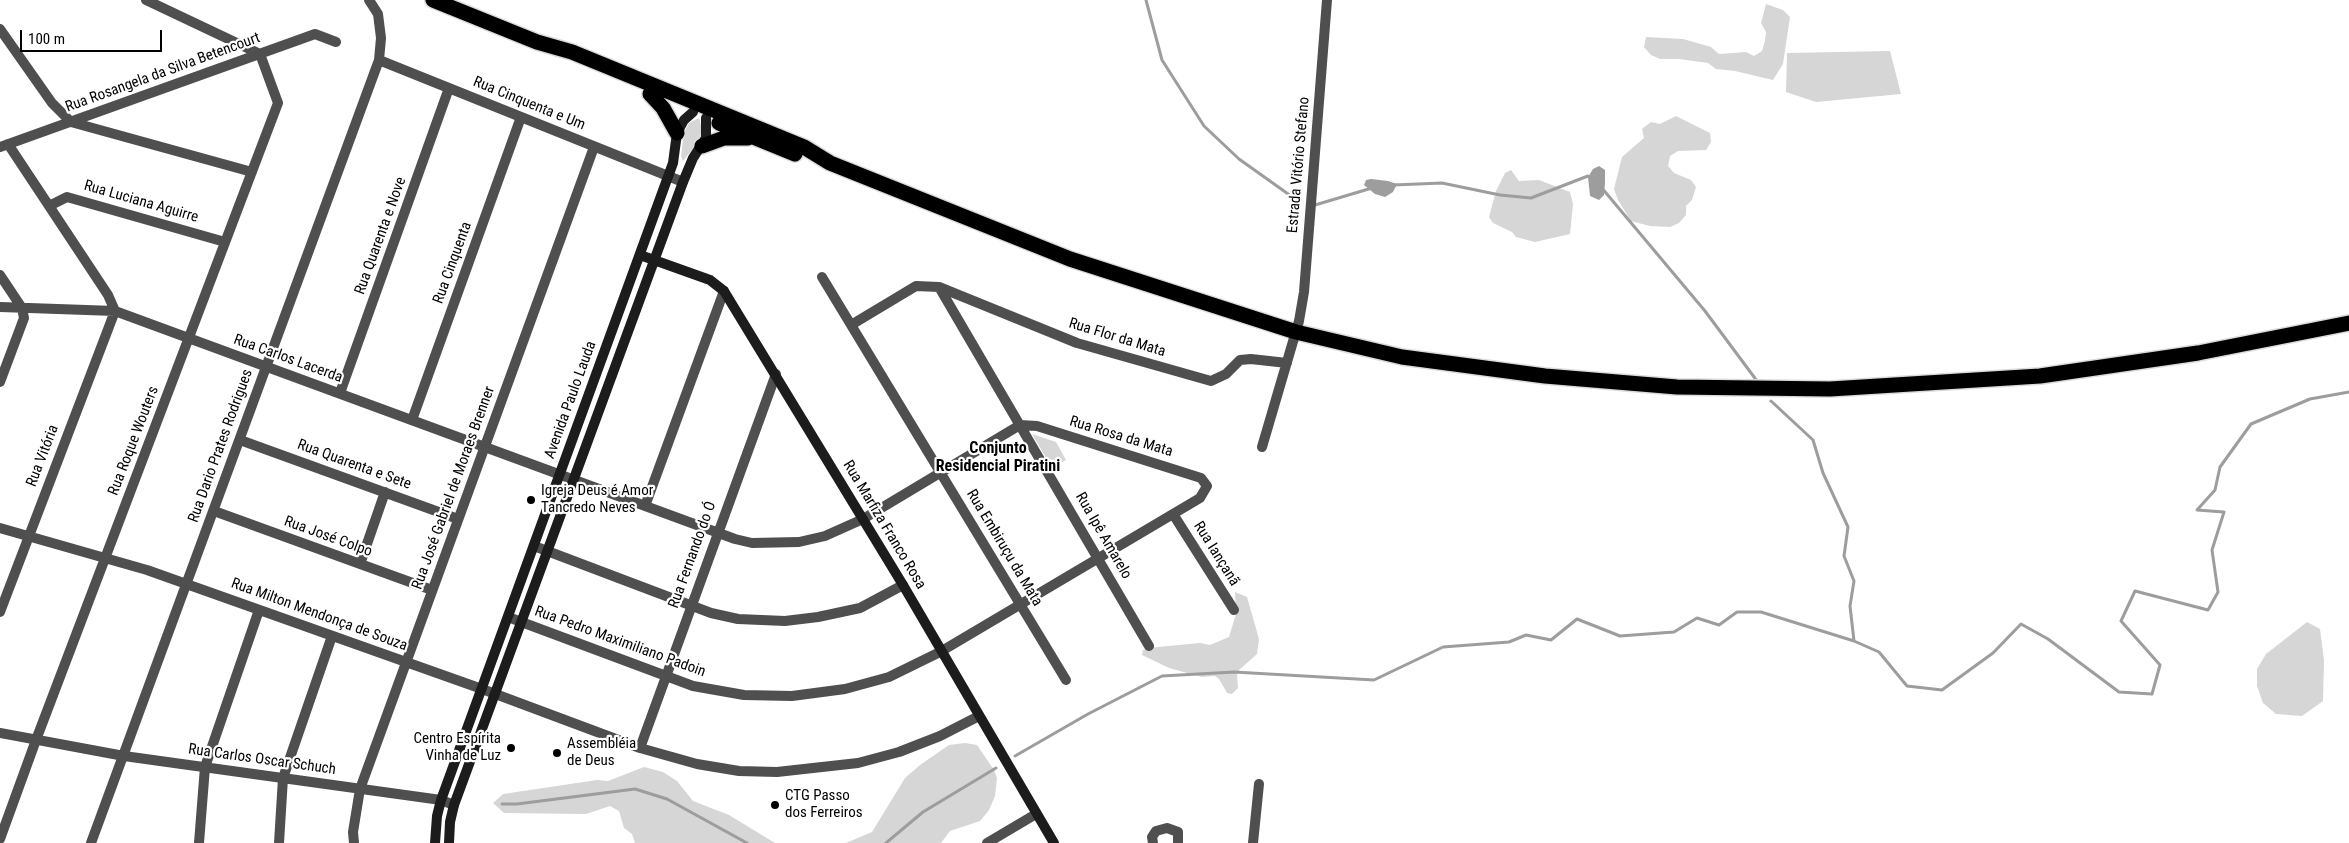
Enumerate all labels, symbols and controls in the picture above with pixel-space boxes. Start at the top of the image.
scale bar [22,20,165,52]
street label: Rua Rosangela da Silva Betencourt [63,29,263,117]
text: 100 m [28,30,65,48]
street label: Rua Cinquenta e Um [470,73,588,135]
street label: Estrada Vitório Stefano [1284,96,1314,234]
street label: Rua Quarenta e Nove [351,175,411,297]
street label: Rua Luciana Aguirre [82,177,200,227]
street label: Rua Cinquenta [430,220,476,306]
street label: Rua Flor da Mata [1066,315,1168,361]
street label: Rua Carlos Lacerda [231,331,345,387]
street label: Avenida Paulo Lauda [541,339,601,461]
street label: Rua Dario Prates Rodrigues [185,367,257,525]
street label: Rua Roque Wouters [105,384,163,498]
street label: Rua José Gabriel de Moraes Brenner [409,384,499,592]
street label: Rua Rosa da Mata [1067,413,1175,461]
street label: Rua Vitória [23,423,63,489]
street label: Rua Quarenta e Sete [295,436,413,494]
district label: Conjunto Residencial Piratini [936,439,1060,477]
street label: Rua Marfiza Franco Rosa [839,458,929,592]
place label: Igreja Deus é Amor Tancredo Neves [541,482,653,517]
street label: Rua Embiruçu da Mata [962,486,1046,610]
street label: Rua Ipê Amarelo [1071,489,1135,583]
marker: Igreja Deus é Amor Tancredo Neves [525,494,537,506]
street label: Rua Fernando do Ó [665,499,721,611]
street label: Rua José Colpo [282,513,374,561]
street label: Rua Iançanã [1189,518,1243,590]
street label: Rua Milton Mendonça de Souza [228,575,410,655]
street label: Rua Pedro Maximiliano Padoin [532,603,708,681]
place label: Centro Espírita Vinha de Luz [414,730,501,765]
place label: Assembléia de Deus [567,735,636,770]
street label: Rua Carlos Oscar Schuch [187,741,337,779]
marker: Centro Espírita Vinha de Luz [505,742,517,754]
marker: Assembléia de Deus [551,747,563,759]
place label: CTG Passo dos Ferreiros [785,787,863,822]
marker: CTG Passo dos Ferreiros [769,799,781,811]

